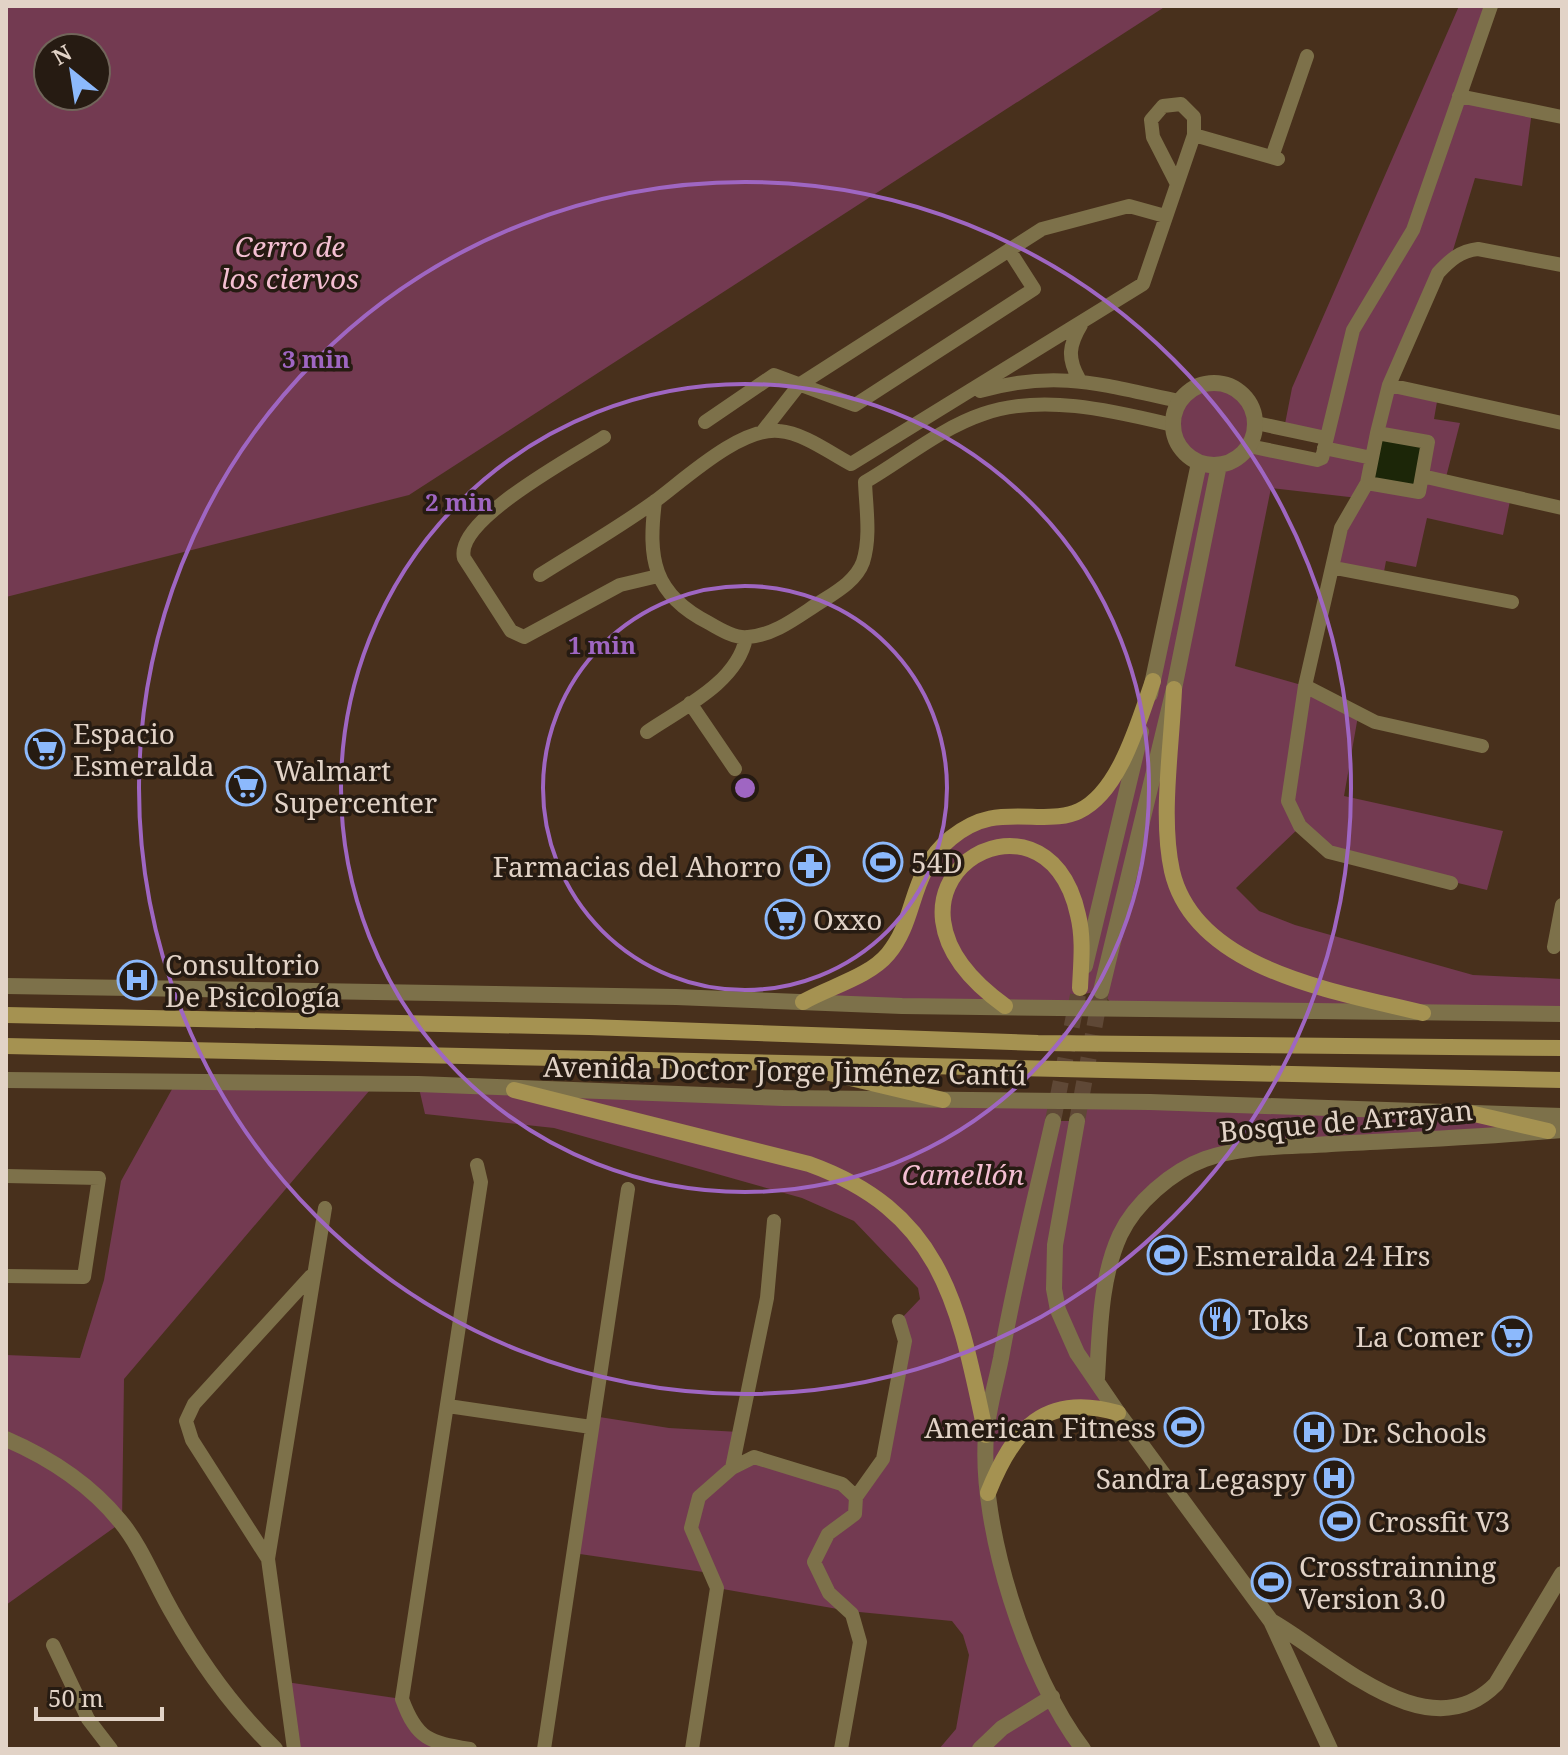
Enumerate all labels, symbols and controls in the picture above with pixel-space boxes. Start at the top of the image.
north arrow [32,32,112,112]
text: N [46,36,77,71]
park label: Cerro de los ciervos [221,227,359,297]
text: 3 min [282,342,350,375]
text: 2 min [425,485,493,518]
text: 1 min [568,628,636,661]
place label: Espacio Esmeralda [73,714,215,784]
supermarket icon: Espacio Esmeralda [24,728,66,770]
place label: Walmart Supercenter [274,751,437,821]
supermarket icon: Walmart Supercenter [225,765,267,807]
centre of rings [731,774,759,802]
sports icon: 54D [862,841,904,883]
place label: 54D [911,843,963,881]
pharmacy icon: Farmacias del Ahorro [789,845,831,887]
place label: Farmacias del Ahorro [493,847,782,885]
supermarket icon: Oxxo [764,898,806,940]
place label: Oxxo [813,900,882,938]
place label: Consultorio De Psicología [165,945,341,1015]
hospital icon: Consultorio De Psicología [116,959,158,1001]
street label: Avenida Doctor Jorge Jiménez Cantú [543,1047,1027,1093]
street label: Bosque de Arrayan [1218,1090,1474,1150]
park label: Camellón [902,1155,1024,1193]
sports icon: Esmeralda 24 Hrs [1146,1234,1188,1276]
place label: Esmeralda 24 Hrs [1195,1236,1430,1274]
restaurant icon: Toks [1199,1298,1241,1340]
place label: Toks [1248,1300,1309,1338]
supermarket icon: La Comer [1491,1315,1533,1357]
place label: La Comer [1356,1317,1484,1355]
sports icon: American Fitness [1163,1406,1205,1448]
place label: American Fitness [924,1408,1156,1446]
hospital icon: Dr. Schools [1293,1411,1335,1453]
place label: Dr. Schools [1342,1413,1487,1451]
hospital icon: Sandra Legaspy [1313,1457,1355,1499]
place label: Sandra Legaspy [1096,1459,1306,1497]
sports icon: Crossfit V3 [1319,1500,1361,1542]
place label: Crossfit V3 [1368,1502,1510,1540]
place label: Crosstrainning Version 3.0 [1299,1547,1496,1617]
sports icon: Crosstrainning Version 3.0 [1250,1561,1292,1603]
scale bar [36,1671,162,1721]
text: 50 m [48,1681,104,1714]

